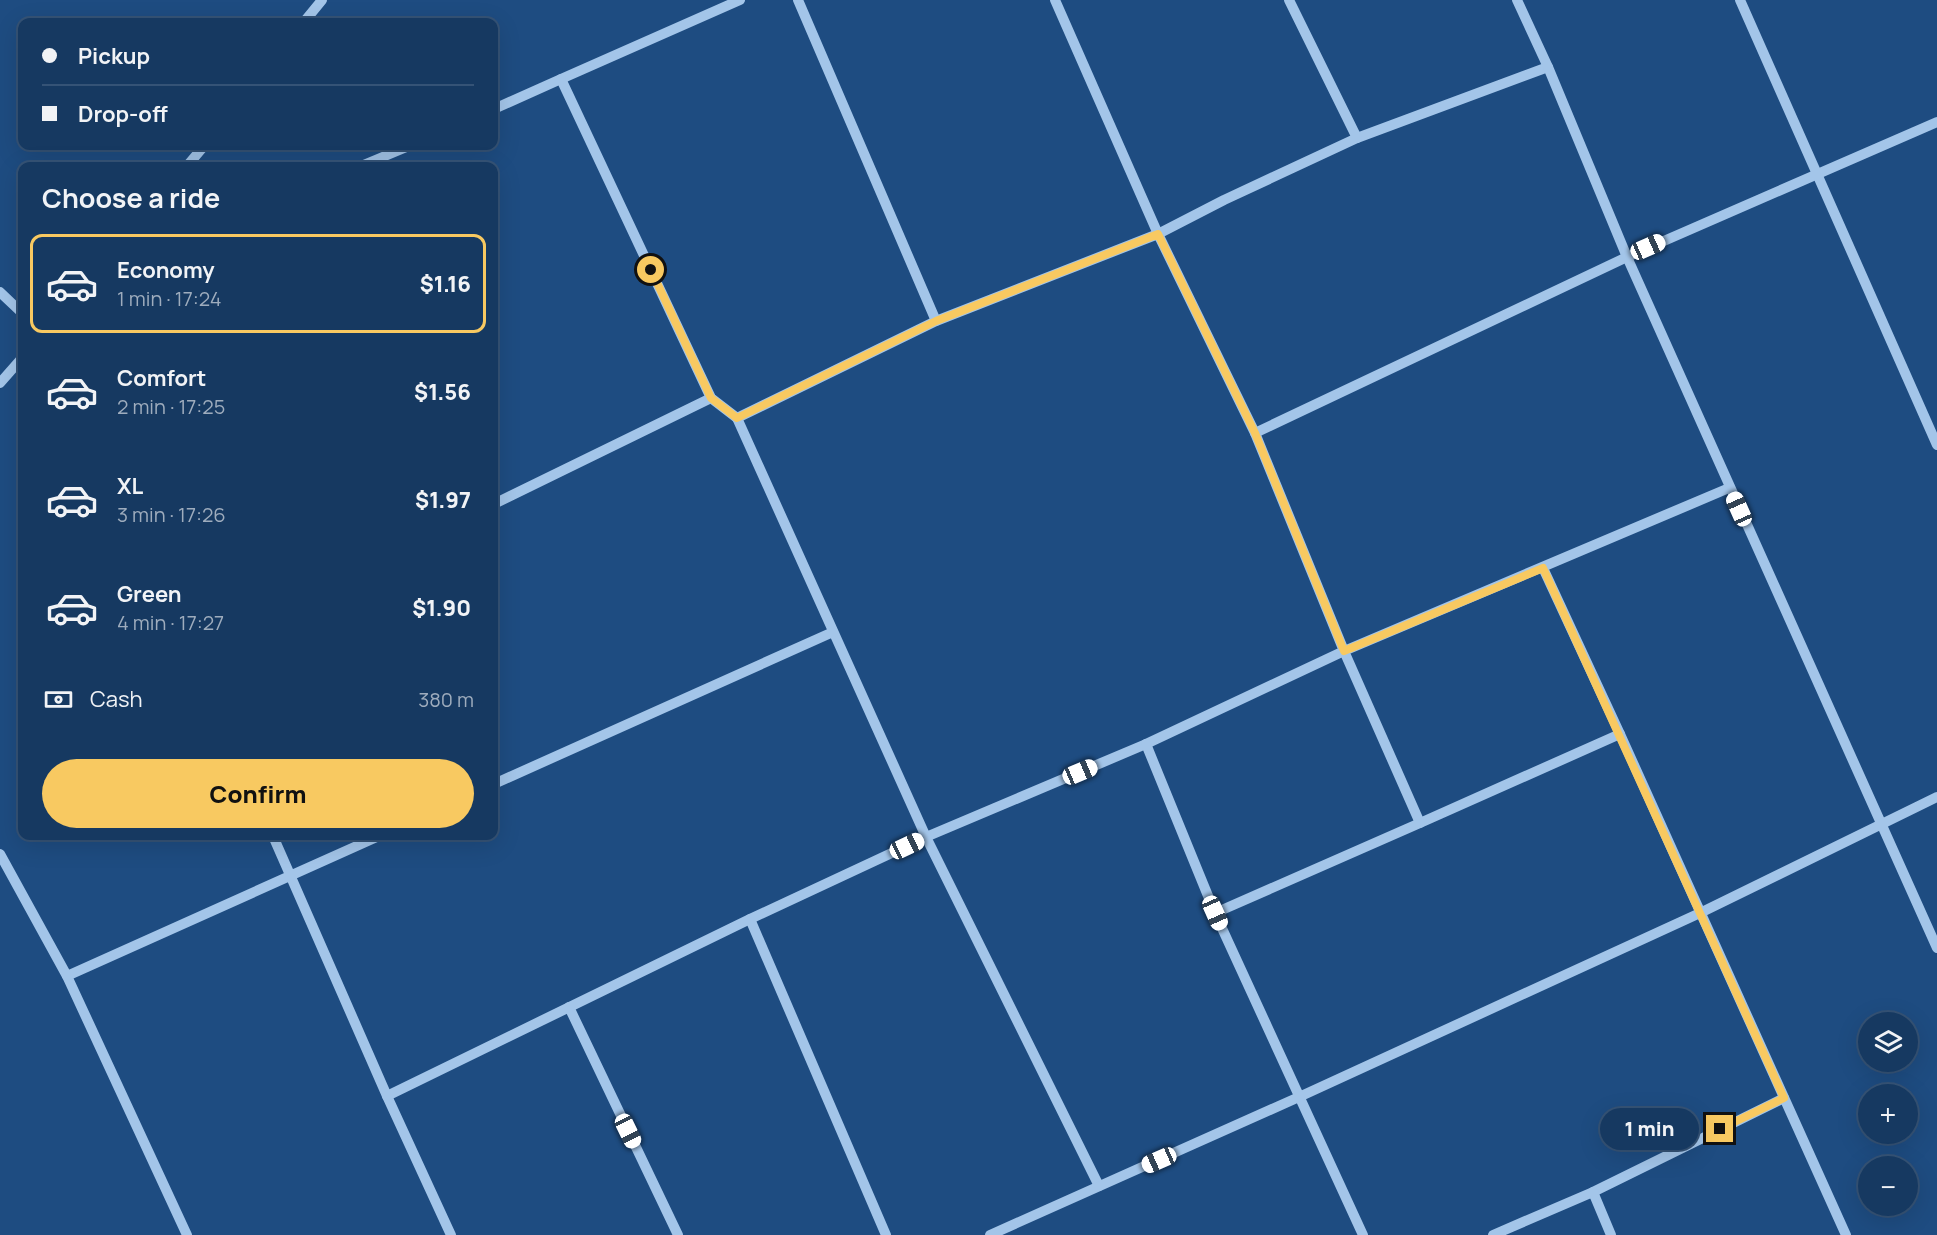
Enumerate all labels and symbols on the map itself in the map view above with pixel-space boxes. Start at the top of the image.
car [1628,231,1668,263]
route start [637,256,664,283]
car [1723,489,1755,529]
car [1060,757,1100,787]
car [887,830,927,862]
car [1199,893,1231,933]
callout: 1 min [1600,1108,1699,1150]
car [612,1111,644,1151]
route end [1706,1115,1733,1142]
car [1139,1144,1179,1176]

